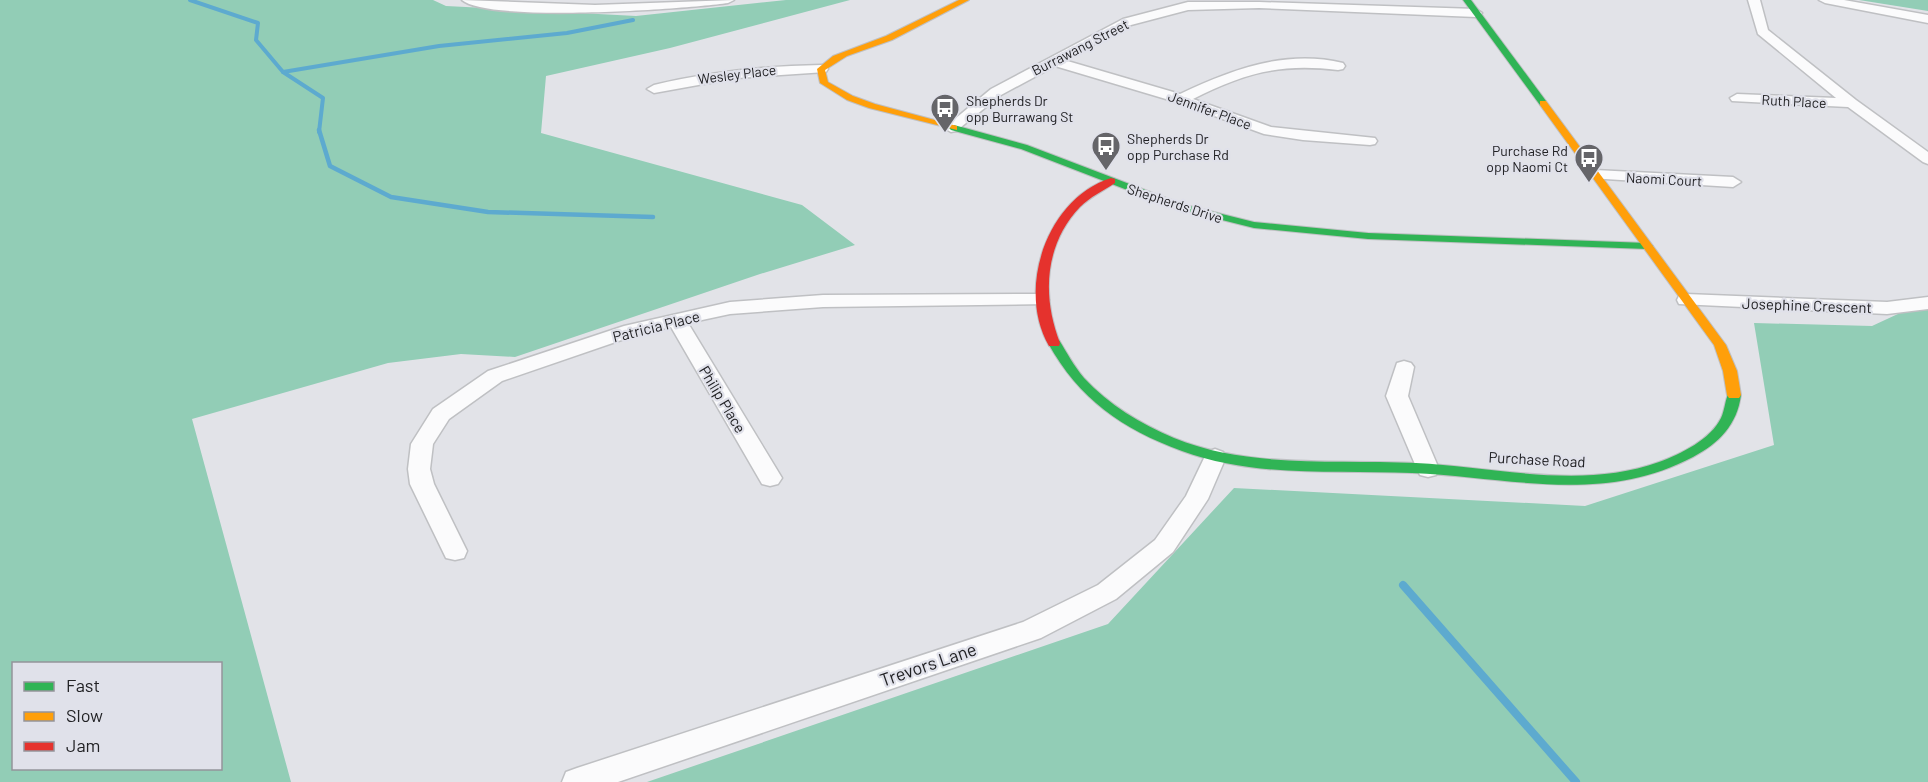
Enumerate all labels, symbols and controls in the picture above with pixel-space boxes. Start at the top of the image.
street label: Burrawang Street [1029,15,1131,79]
street label: Wesley Place [697,61,777,87]
street label: Jennifer Place [1166,87,1254,133]
street label: Ruth Place [1761,91,1827,111]
bus stop icon: Shepherds Dr opp Burrawang St [929,92,961,134]
place label: Shepherds Dr opp Burrawang St [966,92,1073,125]
bus stop icon: Shepherds Dr opp Purchase Rd [1090,130,1122,172]
place label: Shepherds Dr opp Purchase Rd [1127,130,1229,163]
place label: Purchase Rd opp Naomi Ct [1486,142,1568,175]
bus stop icon: Purchase Rd opp Naomi Ct [1573,142,1605,184]
street label: Naomi Court [1626,169,1702,189]
street label: Shepherds Drive [1125,180,1225,226]
street label: Josephine Crescent [1742,294,1872,316]
street label: Patricia Place [611,306,701,346]
street label: Philip Place [696,362,750,436]
street label: Purchase Road [1488,447,1586,471]
street label: Trevors Lane [877,637,979,691]
legend [12,662,222,770]
text: Fast [66,674,100,696]
text: Slow [66,704,103,726]
text: Jam [66,734,100,756]

